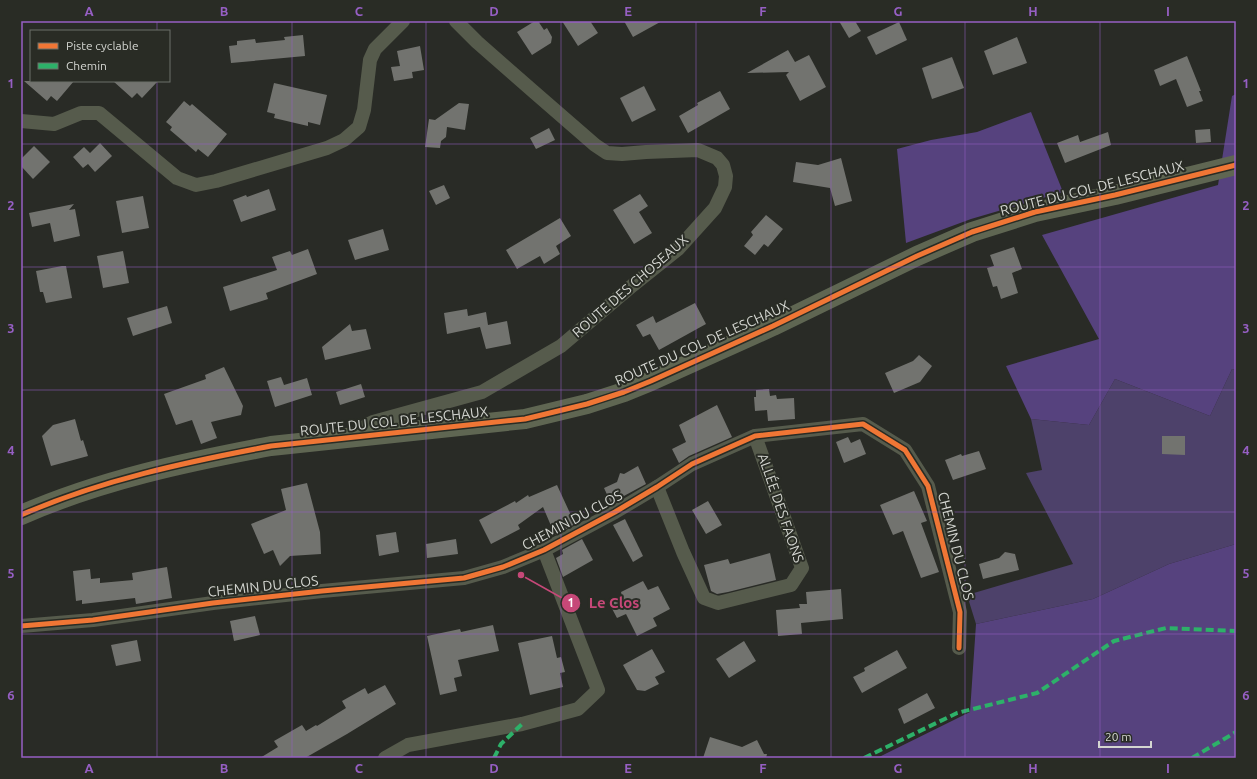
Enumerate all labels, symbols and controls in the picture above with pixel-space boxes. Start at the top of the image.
text: A [84,4,94,18]
text: B [220,4,229,18]
text: C [355,4,364,18]
text: D [489,4,499,18]
text: E [624,4,632,18]
text: F [759,4,767,18]
text: G [894,4,903,18]
text: H [1028,4,1038,18]
text: I [1166,4,1170,18]
legend [30,30,170,82]
text: Piste cyclable [66,39,139,52]
text: Chemin [66,59,107,72]
text: 1 [7,76,15,90]
text: 1 [1242,76,1250,90]
street label: ROUTE DU COL DE LESCHAUX [998,157,1186,219]
text: 2 [7,198,15,212]
text: 2 [1242,198,1250,212]
street label: ROUTE DES CHOSEAUX [569,231,691,341]
street label: ROUTE DU COL DE LESCHAUX [612,297,792,389]
text: 3 [7,321,15,335]
text: 3 [1242,321,1250,335]
street label: ROUTE DU COL DE LESCHAUX [299,403,489,439]
text: 4 [7,443,15,457]
text: 4 [1242,443,1250,457]
street label: ALLÉE DES FAONS [755,451,808,565]
street label: CHEMIN DU CLOS [519,487,625,553]
street label: CHEMIN DU CLOS [935,490,977,602]
text: 5 [7,566,15,580]
text: 5 [1242,566,1250,580]
street label: CHEMIN DU CLOS [207,572,319,600]
callout: Le Clos [561,590,647,617]
text: Le Clos [589,594,639,611]
text: 1 [568,596,574,609]
text: 6 [7,688,15,702]
text: 6 [1242,688,1250,702]
scale bar [1099,723,1151,749]
text: 20 m [1105,730,1132,743]
text: A [84,761,94,775]
text: B [220,761,229,775]
text: C [355,761,364,775]
text: D [489,761,499,775]
text: E [624,761,632,775]
text: F [759,761,767,775]
text: G [894,761,903,775]
text: H [1028,761,1038,775]
text: I [1166,761,1170,775]

